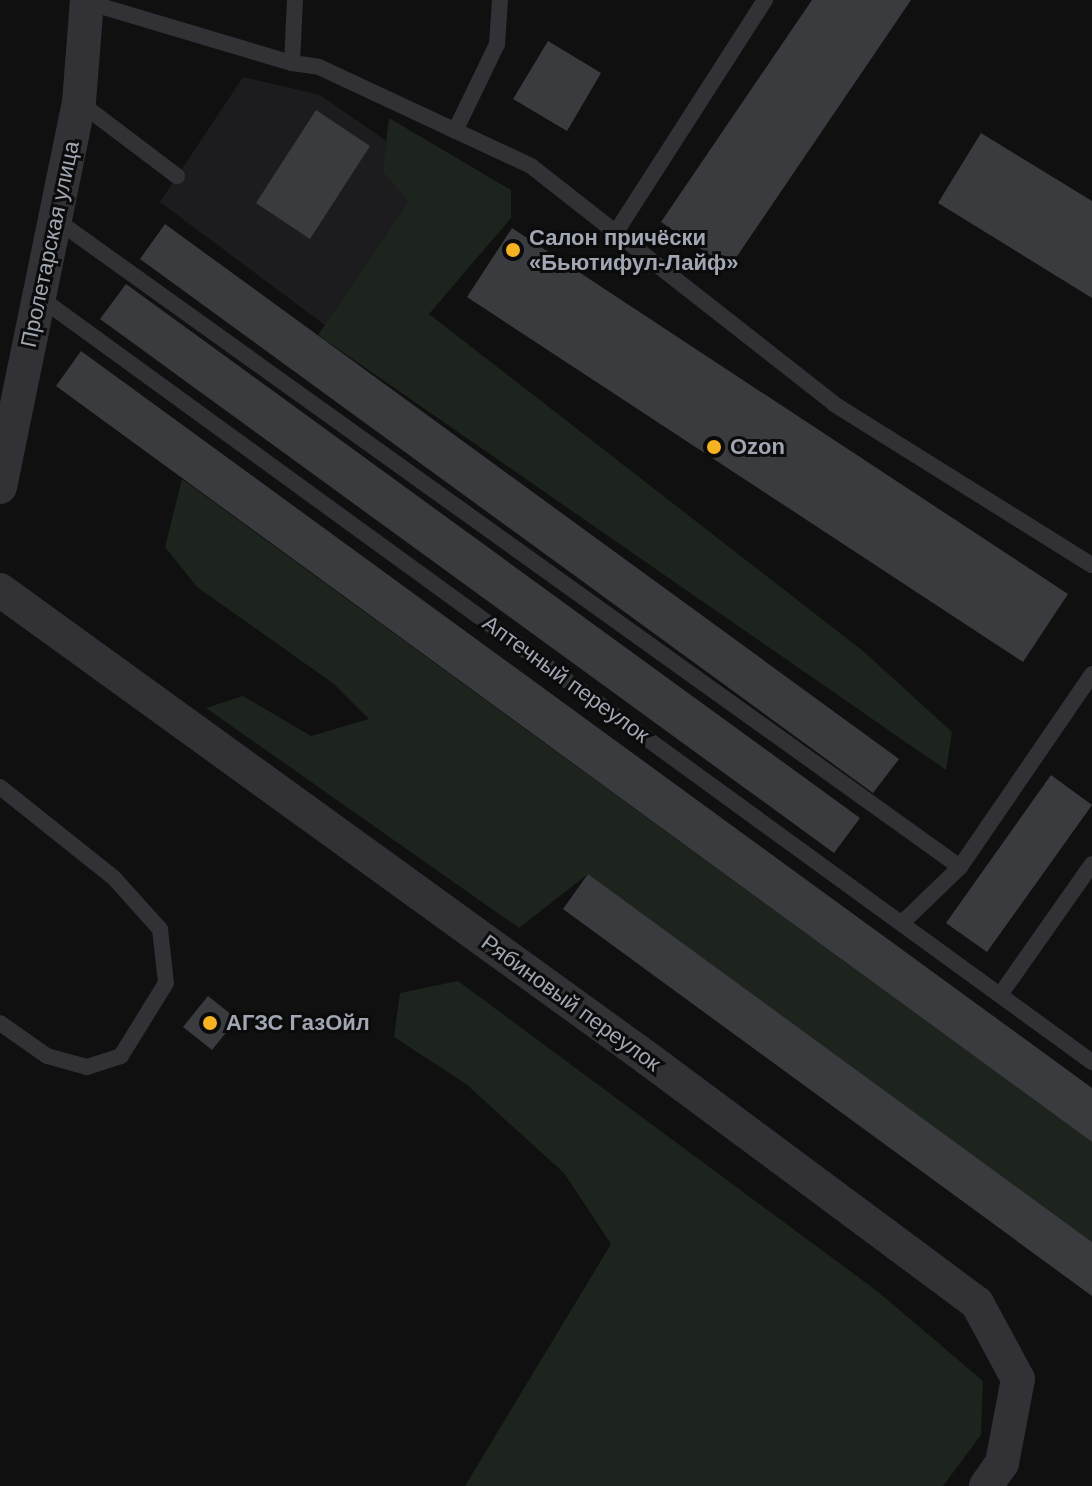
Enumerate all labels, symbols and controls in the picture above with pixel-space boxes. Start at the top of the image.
street label: Пролетарская улица [15,138,85,350]
place label: Салон причёски «Бьютифул-Лайф» [529,224,739,276]
marker: Салон причёски «Бьютифул-Лайф» [504,241,522,259]
place label: Ozon [730,434,785,460]
marker: Ozon [705,438,723,456]
street label: Аптечный переулок [478,610,654,748]
street label: Рябиновый переулок [476,929,666,1077]
place label: АГЗС ГазОйл [226,1010,370,1036]
marker: АГЗС ГазОйл [201,1014,219,1032]

